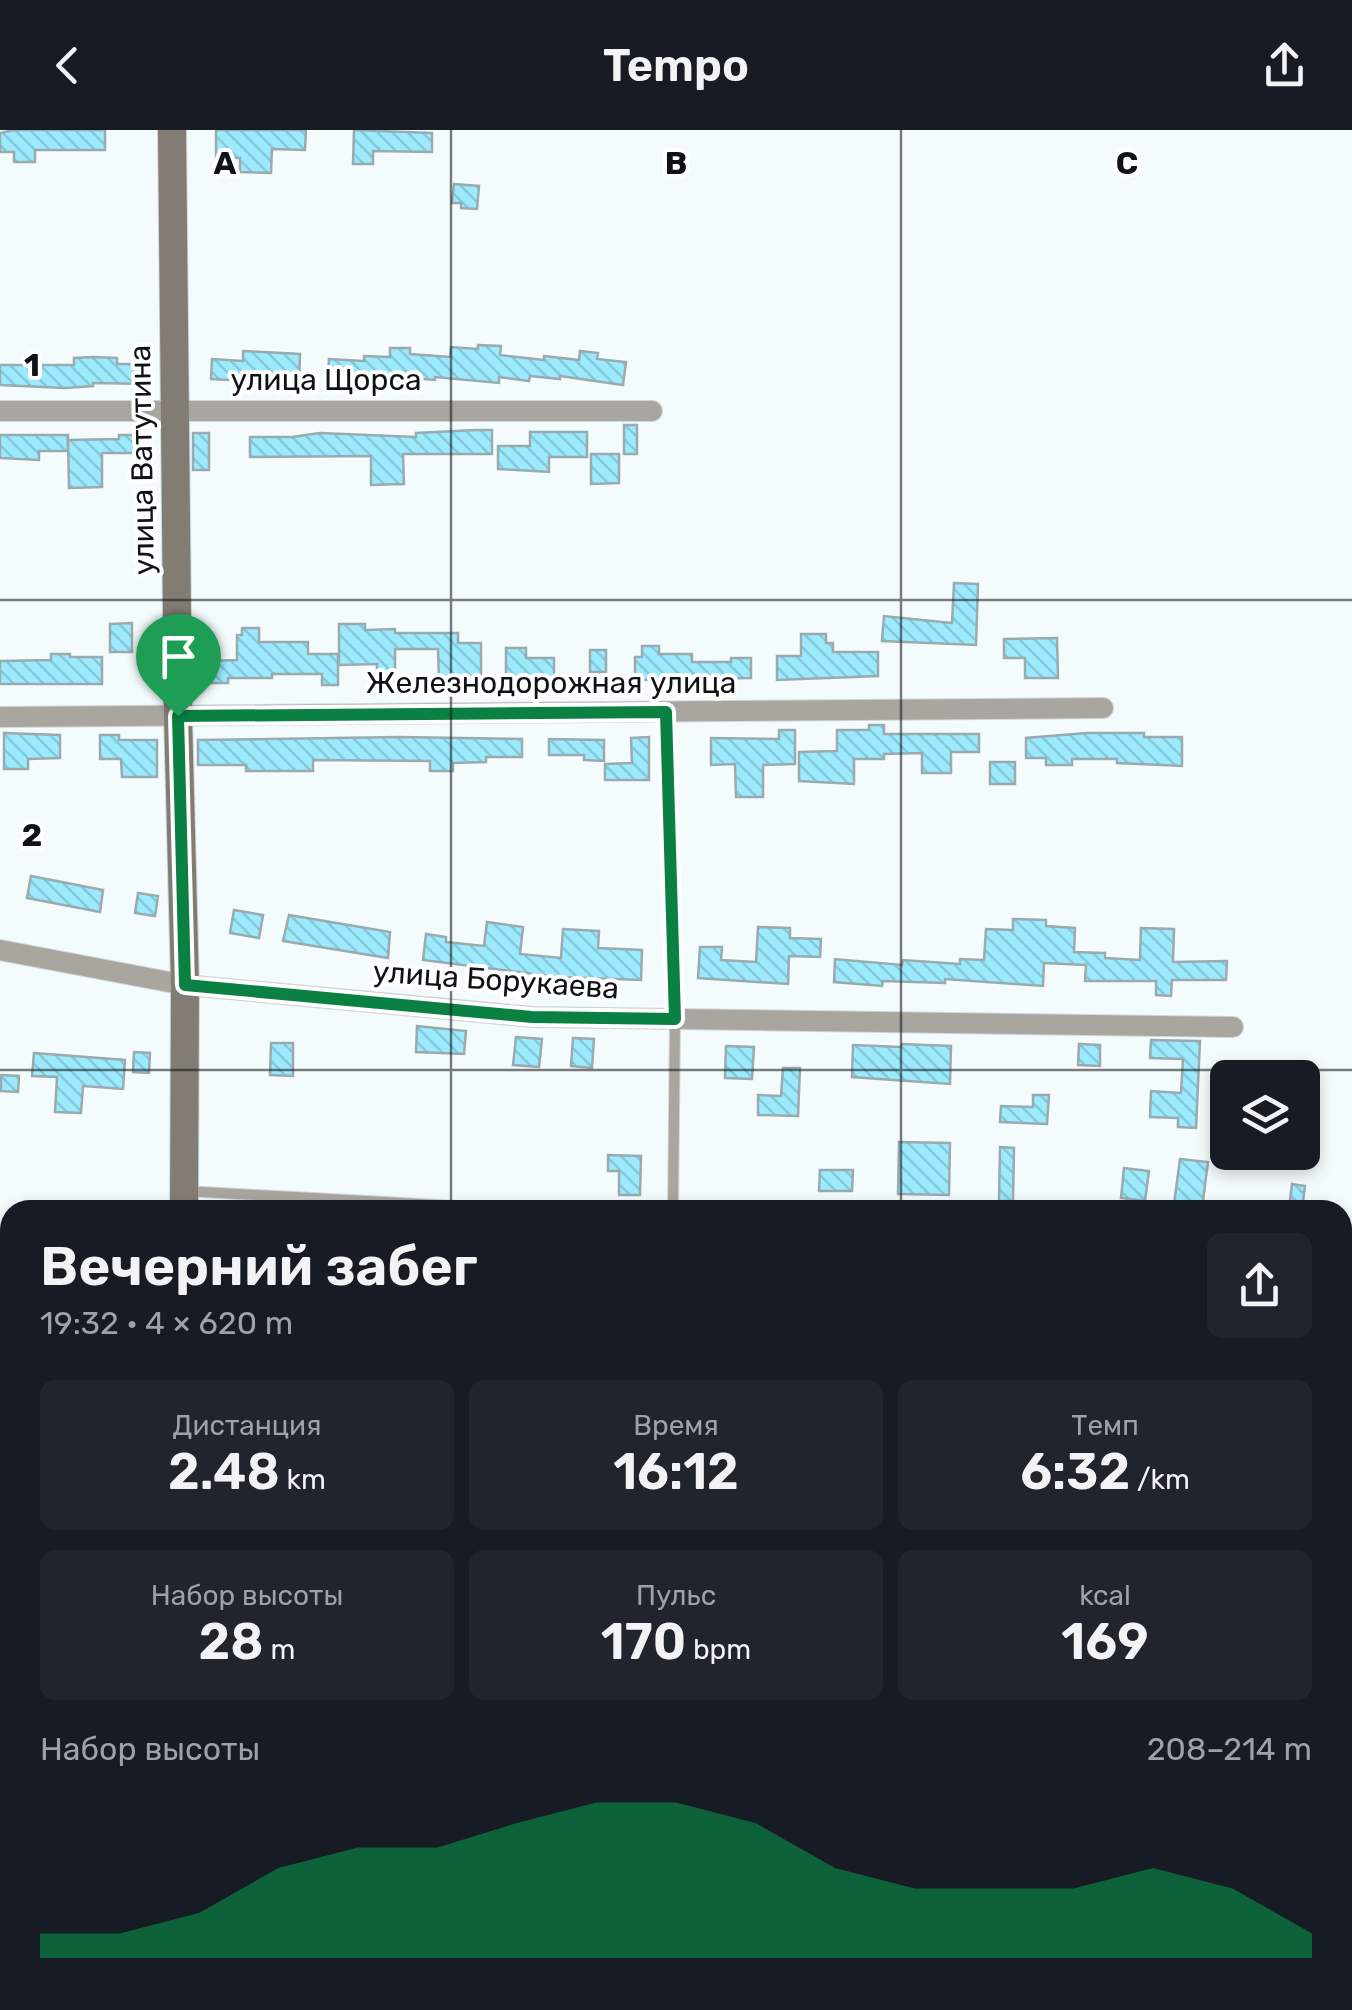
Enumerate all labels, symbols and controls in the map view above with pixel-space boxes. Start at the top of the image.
icon: back [40,38,95,93]
icon: share [1257,38,1312,93]
text: Tempo [603,39,749,92]
text: A [214,144,237,182]
text: B [665,144,687,182]
text: C [1116,144,1138,182]
street label: улица Ватутина [122,344,162,576]
text: 1 [24,346,40,384]
street label: улица Щорса [230,362,422,398]
pin [136,614,221,717]
icon: arrive [151,629,206,684]
street label: Железнодорожная улица [366,665,736,701]
text: 2 [22,816,42,854]
street label: улица Борукаева [372,953,620,1007]
map controls [1210,1060,1320,1170]
button: layers [1210,1060,1320,1170]
button: share [1207,1233,1312,1338]
text: Вечерний забег [40,1234,478,1299]
text: 19:32 · 4 × 620 m [40,1304,293,1342]
text: Дистанция [173,1409,321,1442]
text: Время [633,1409,719,1442]
text: Темп [1071,1409,1139,1442]
text: 2.48 [168,1442,280,1502]
text: 16:12 [613,1442,739,1502]
text: 6:32 [1020,1442,1130,1502]
text: km [280,1463,326,1496]
text: /km [1130,1463,1190,1496]
text: Набор высоты [151,1579,343,1612]
text: Пульс [636,1579,716,1612]
text: kcal [1079,1579,1131,1612]
text: 28 [199,1612,264,1672]
text: 170 [601,1612,686,1672]
text: 169 [1061,1612,1149,1672]
text: m [264,1633,295,1666]
text: bpm [686,1633,751,1666]
text: Набор высоты [40,1730,260,1768]
text: 208–214 m [1147,1730,1312,1768]

